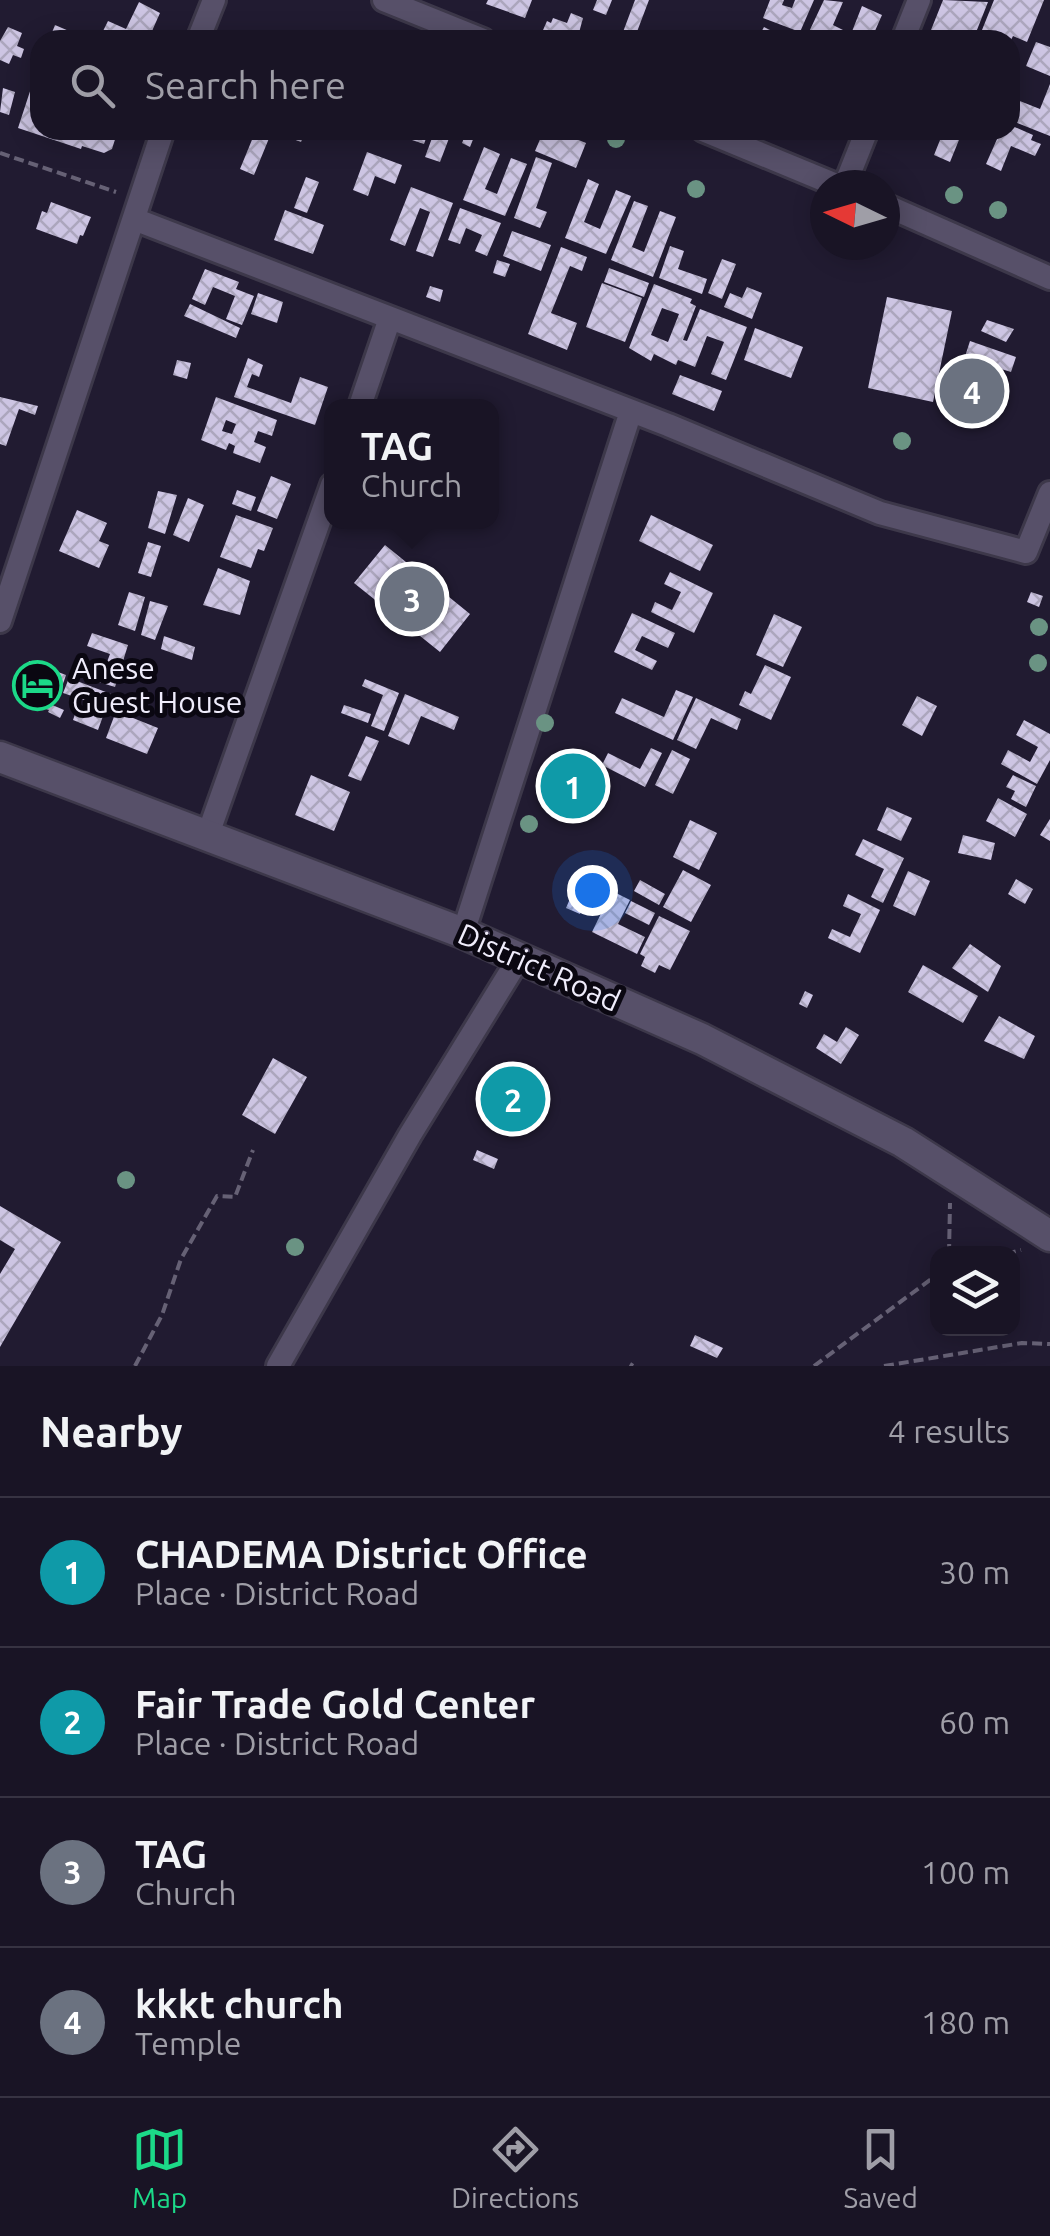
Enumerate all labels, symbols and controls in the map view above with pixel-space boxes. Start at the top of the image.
search box [30,30,1020,140]
icon: search [65,58,120,113]
text: Search here [145,64,346,106]
north arrow [810,170,900,260]
pin: 4 [940,354,1004,428]
popup [324,399,499,529]
text: TAG [361,425,433,467]
text: Church [361,467,462,503]
pin: 3 [380,562,444,636]
place label: Anese Guest House [72,651,242,719]
hotel icon: Anese Guest House [11,660,63,712]
pin: 1 [540,748,606,824]
your location [567,865,618,916]
street label: District Road [453,916,626,1018]
pin: 2 [480,1062,546,1136]
map controls [930,1246,1020,1336]
button: layers [930,1246,1020,1336]
text: Nearby [40,1408,183,1455]
text: 4 results [888,1413,1010,1449]
text: CHADEMA District Office [135,1533,588,1575]
text: 1 [63,1554,82,1590]
text: 30 m [939,1554,1010,1590]
text: Place · District Road [135,1575,419,1611]
text: Fair Trade Gold Center [135,1683,535,1725]
text: 2 [63,1704,82,1740]
text: 60 m [939,1704,1010,1740]
text: Place · District Road [135,1725,419,1761]
text: TAG [135,1833,207,1875]
text: 3 [63,1854,82,1890]
text: 100 m [921,1854,1010,1890]
text: Church [135,1875,236,1911]
text: kkkt church [135,1983,343,2025]
text: 4 [63,2004,82,2040]
text: 180 m [921,2004,1010,2040]
text: Temple [135,2025,241,2061]
tab: Map [132,2122,187,2213]
tab: Directions [451,2122,579,2213]
tab: Saved [843,2122,918,2213]

